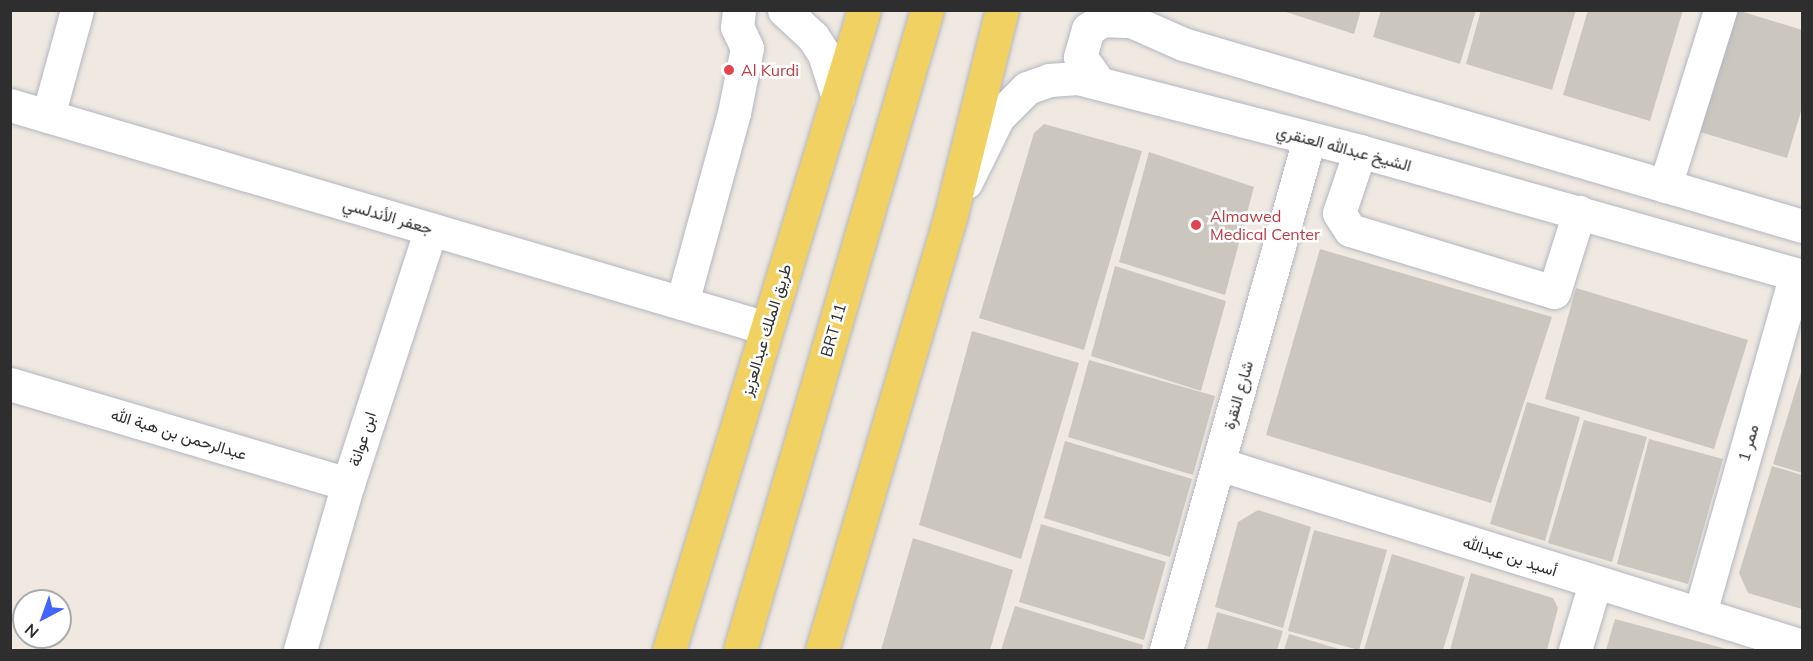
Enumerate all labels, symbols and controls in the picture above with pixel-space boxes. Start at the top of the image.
place label: Al Kurdi [741,60,799,80]
marker: Al Kurdi [722,63,736,77]
street label: الشيخ عبدالله العنقري [1275,121,1413,175]
street label: جعفر الأندلسي [341,194,435,238]
place label: Almawed Medical Center [1210,206,1320,244]
marker: Almawed Medical Center [1187,216,1205,234]
street label: طريق الملك عبدالعزيز [737,262,795,398]
street label: BRT 11 [816,301,850,359]
street label: شارع النقرة [1219,359,1257,431]
street label: عبدالرحمن بن هبة الله [109,404,249,464]
street label: ابن عوانة [344,409,380,469]
street label: ممر 1 [1734,422,1762,464]
street label: أسيد بن عبدالله [1461,532,1559,580]
north arrow [12,589,72,649]
text: N [20,620,43,643]

